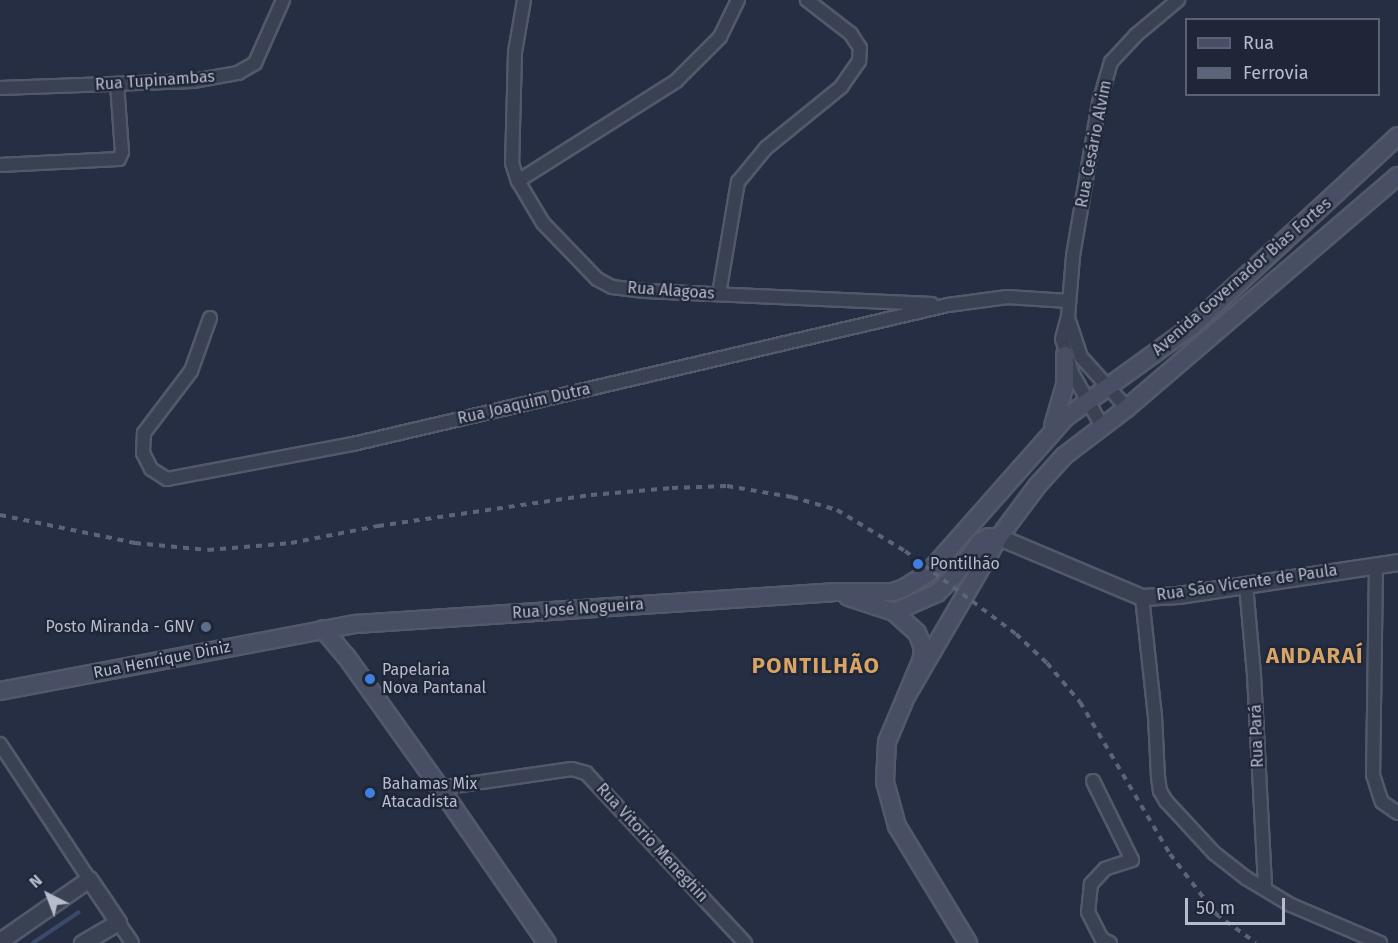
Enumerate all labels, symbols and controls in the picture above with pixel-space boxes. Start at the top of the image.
legend [1185,18,1380,96]
text: Rua [1243,32,1274,54]
text: Ferrovia [1243,62,1309,84]
street label: Rua Tupinambas [94,67,216,95]
street label: Rua Cesário Alvim [1072,79,1116,209]
street label: Avenida Governador Bias Fortes [1149,194,1335,360]
street label: Rua Alagoas [627,278,715,304]
street label: Rua Joaquim Dutra [456,379,592,429]
place label: Pontilhão [930,554,1000,574]
marker: Pontilhão [911,557,925,571]
street label: Rua São Vicente de Paula [1155,561,1339,605]
street label: Rua José Nogueira [512,595,644,623]
place label: Posto Miranda - GNV [45,617,194,637]
marker: Posto Miranda - GNV [199,620,213,634]
street label: Rua Henrique Diniz [92,637,232,683]
district label: ANDARAÍ [1266,643,1364,669]
district label: PONTILHÃO [752,653,880,679]
place label: Papelaria Nova Pantanal [382,660,486,698]
marker: Papelaria Nova Pantanal [363,672,377,686]
street label: Rua Pará [1246,704,1268,768]
place label: Bahamas Mix Atacadista [382,774,477,812]
street label: Rua Vitorio Meneghin [592,780,712,906]
marker: Bahamas Mix Atacadista [363,786,377,800]
north arrow [18,865,78,925]
text: N [25,871,46,892]
scale bar [1188,886,1288,924]
text: 50 m [1196,897,1235,919]

